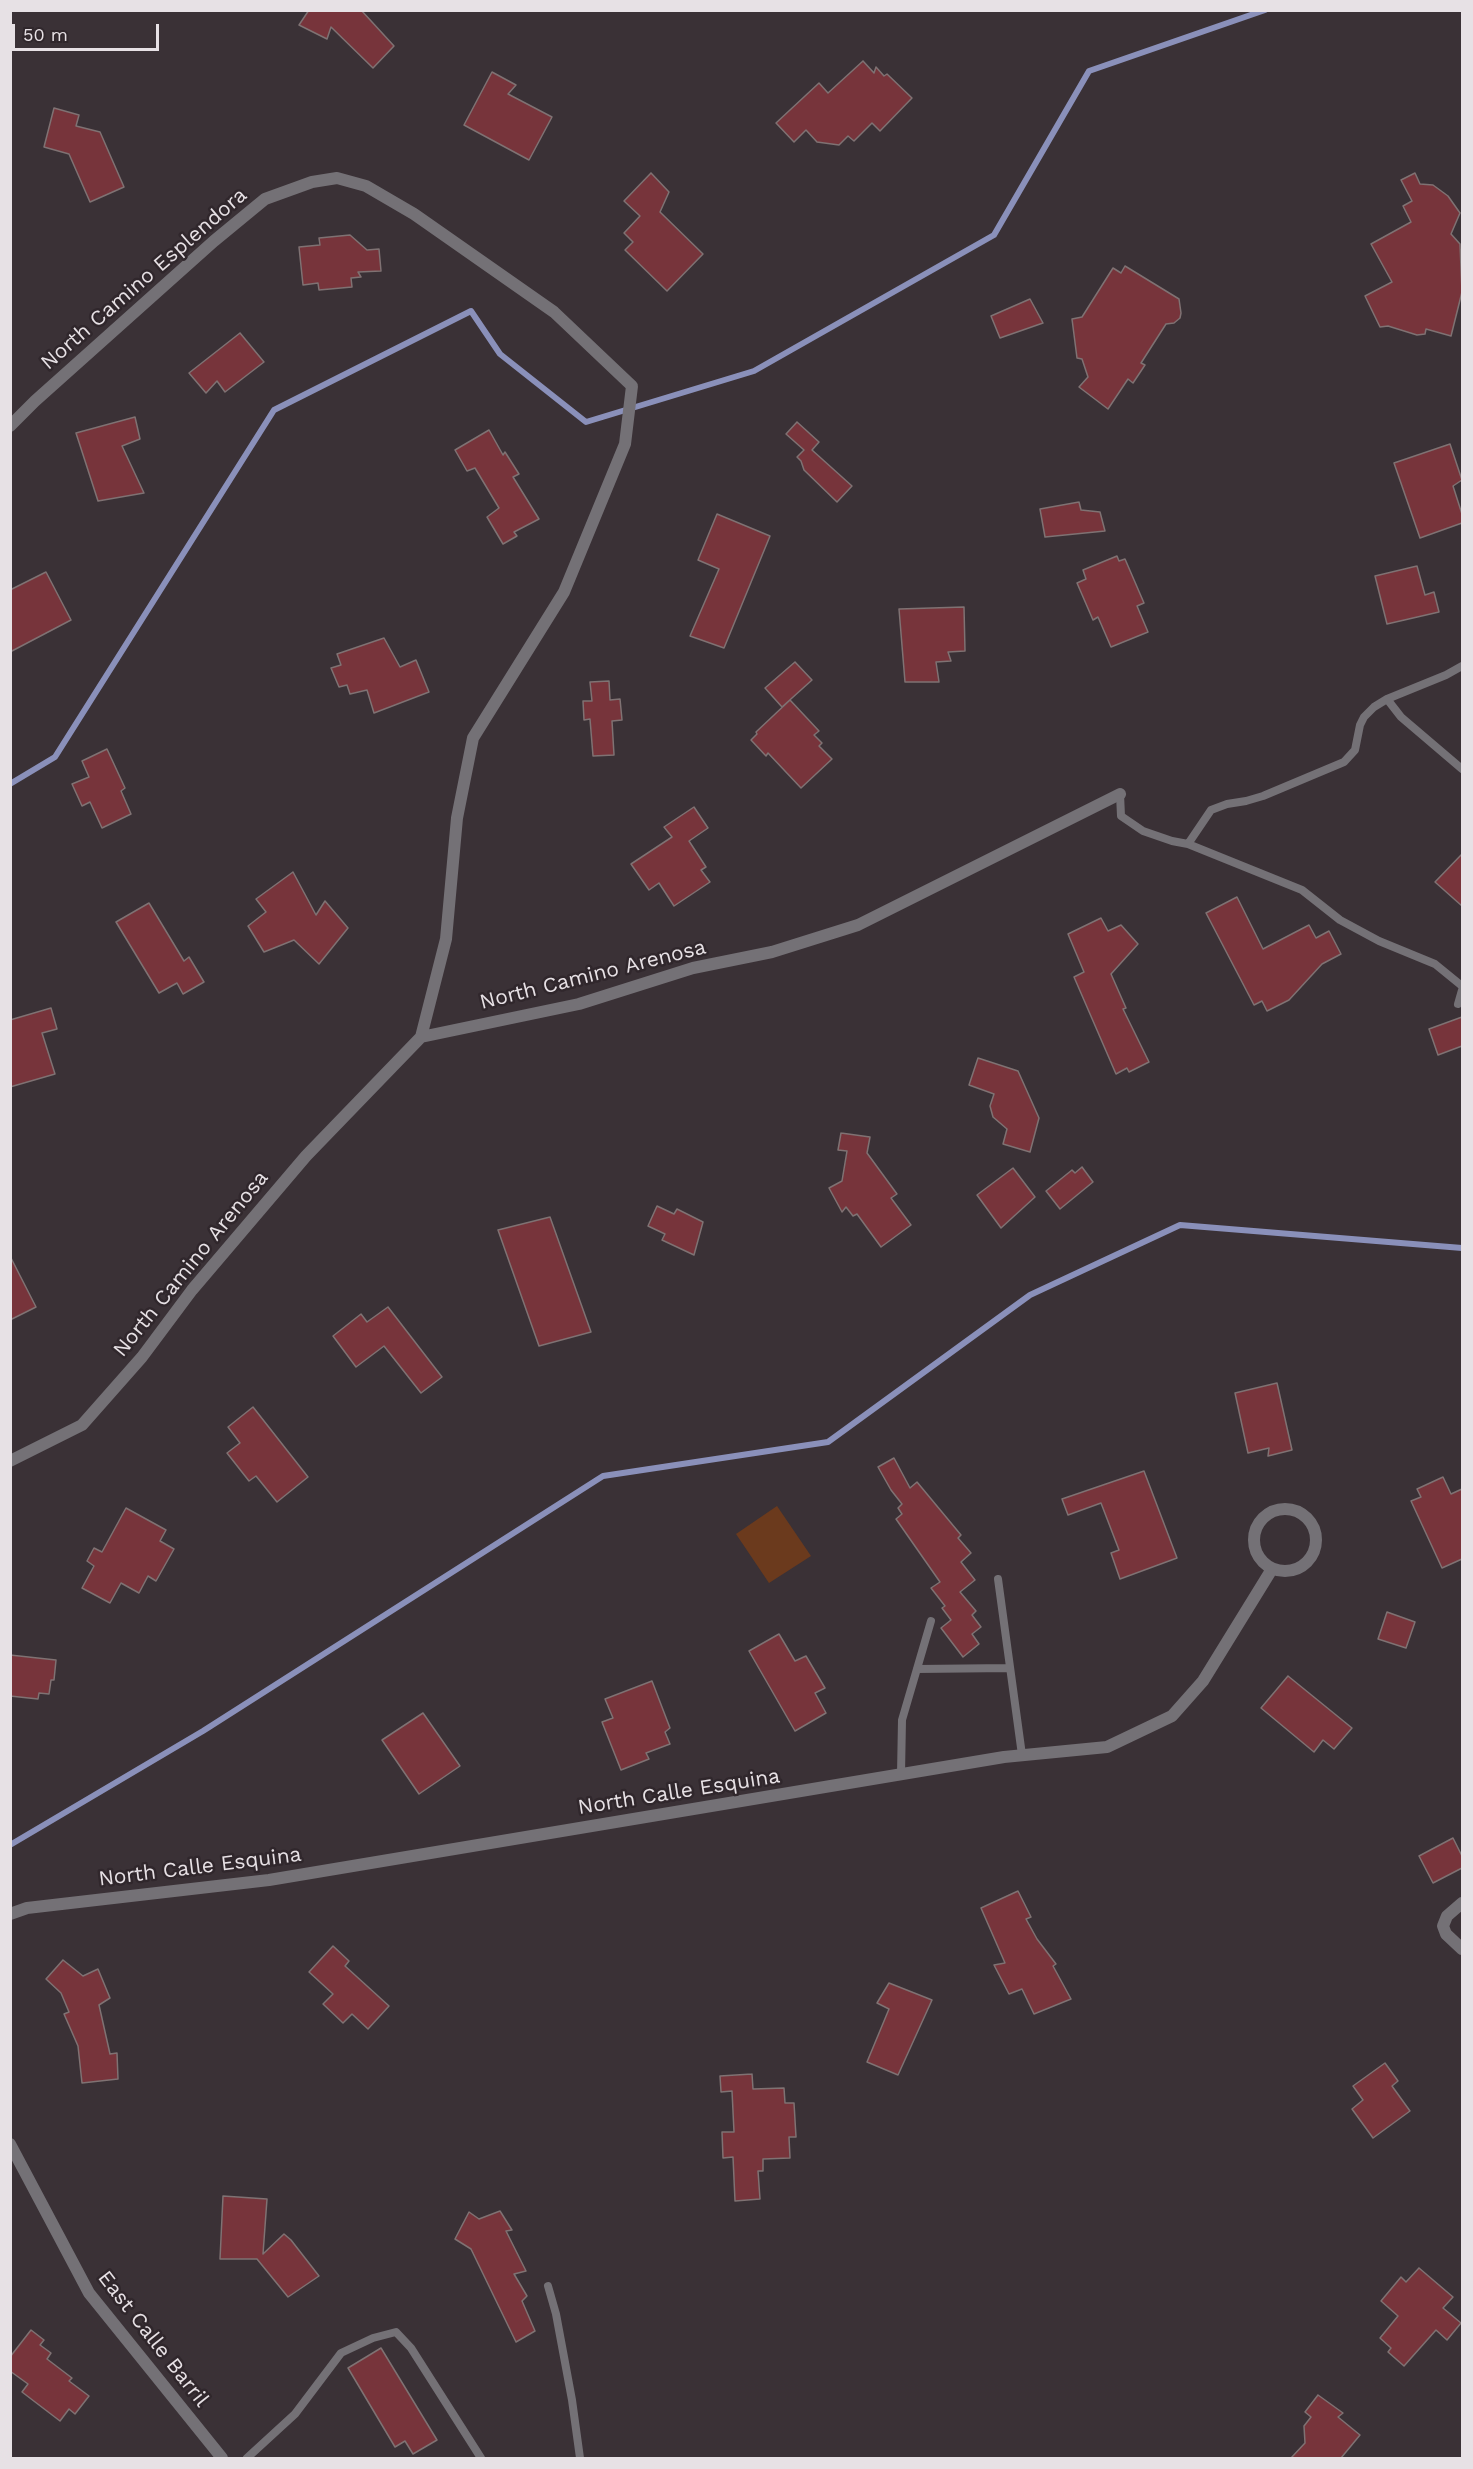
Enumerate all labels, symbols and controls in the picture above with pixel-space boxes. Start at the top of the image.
scale bar [15,12,162,50]
text: 50 m [23,24,68,45]
street label: North Camino Esplendora [36,183,252,375]
street label: North Camino Arenosa [477,935,709,1015]
street label: North Camino Arenosa [108,1166,274,1362]
street label: North Calle Esquina [576,1764,782,1820]
street label: North Calle Esquina [97,1842,303,1892]
street label: East Calle Barril [92,2266,214,2412]

